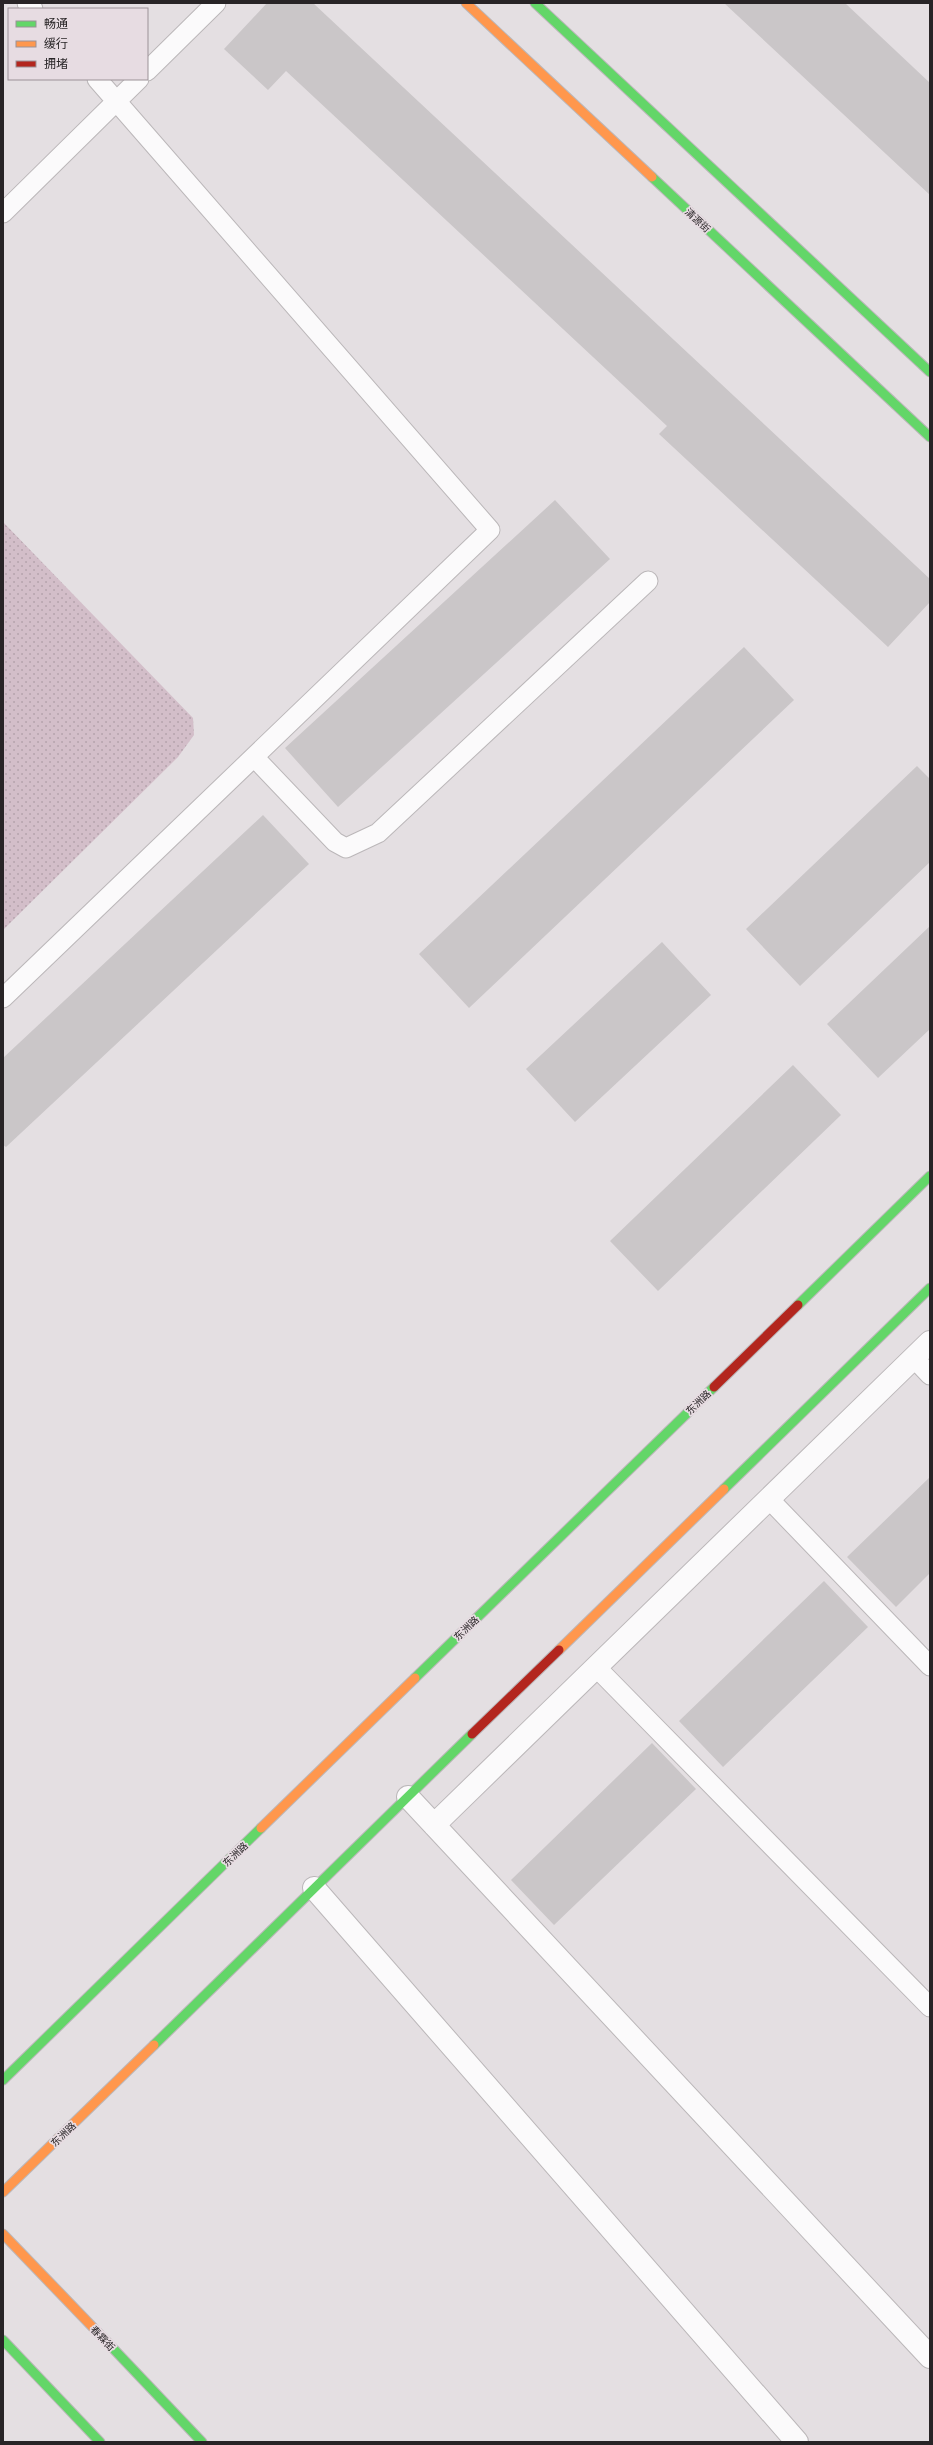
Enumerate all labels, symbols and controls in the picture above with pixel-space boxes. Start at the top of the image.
legend [8,8,148,80]
text: 畅通 [44,16,68,30]
text: 缓行 [44,36,68,50]
text: 拥堵 [44,56,68,70]
street label: 清源街 [683,205,713,235]
street label: 东洲路 [683,1387,713,1417]
street label: 东洲路 [451,1613,481,1643]
street label: 东洲路 [220,1839,250,1869]
street label: 东洲路 [48,2119,78,2149]
street label: 春霖街 [88,2323,118,2353]

